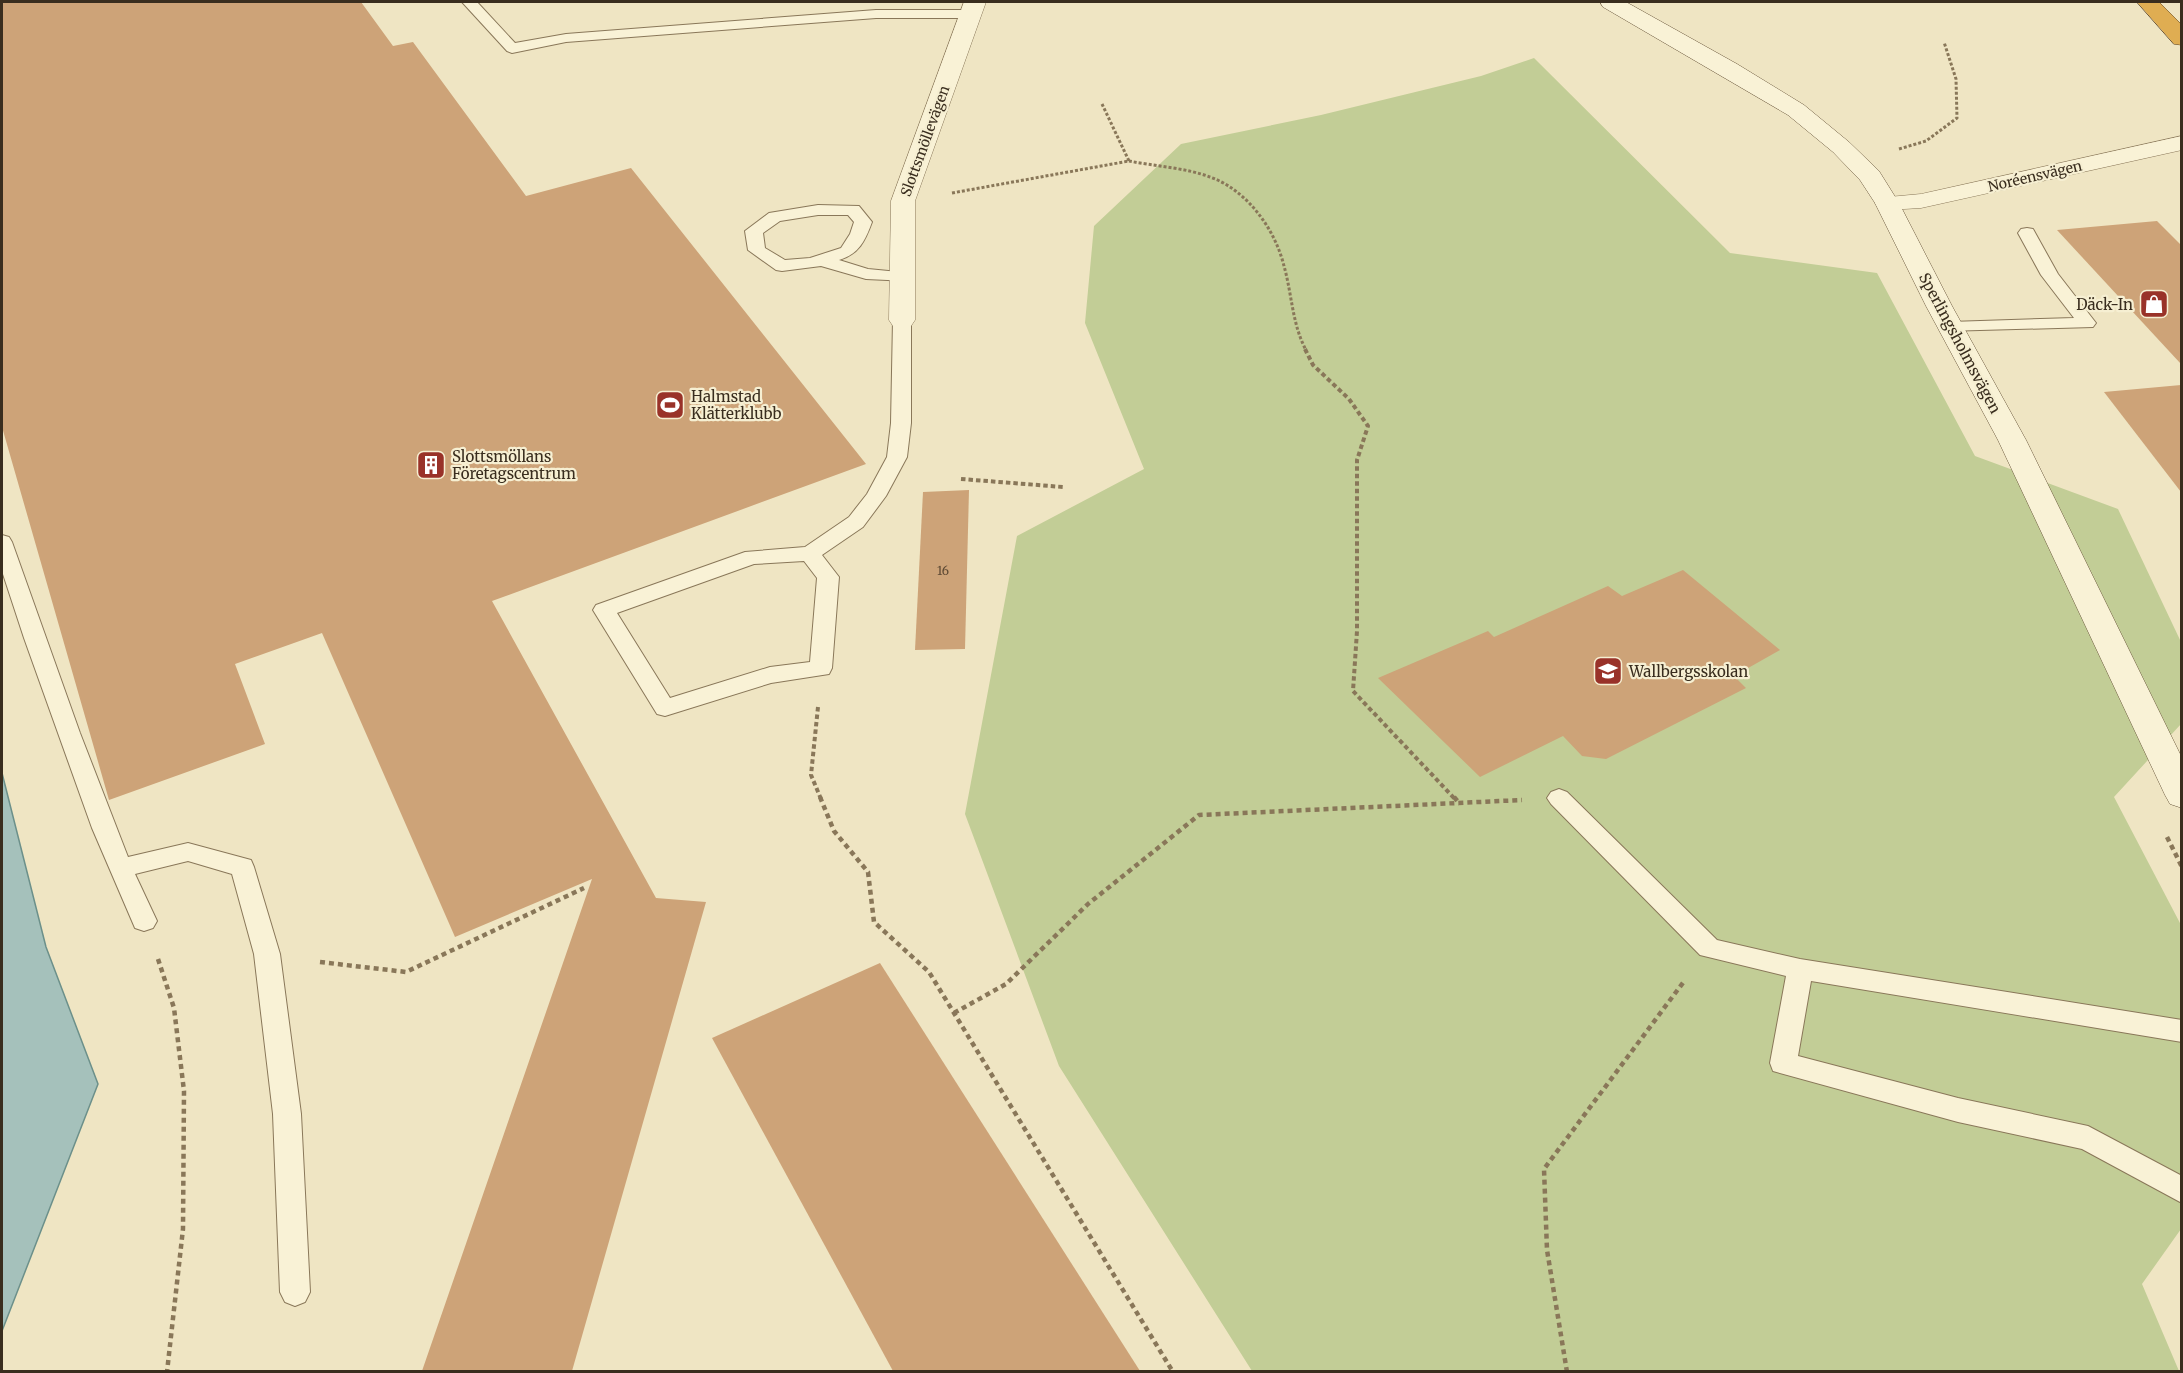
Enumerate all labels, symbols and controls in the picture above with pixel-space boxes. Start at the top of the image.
street label: Slottsmöllevägen [897,83,953,199]
street label: Noréensvägen [1986,156,2084,196]
street label: Sperlingsholmsvägen [1915,269,2005,417]
shop icon: Däck-In [2138,288,2170,320]
place label: Däck-In [2076,295,2133,314]
place label: Halmstad Klätterklubb [691,387,782,423]
sports icon: Halmstad Klätterklubb [654,389,686,421]
place label: Slottsmöllans Företagscentrum [452,447,576,483]
building icon: Slottsmöllans Företagscentrum [415,449,447,481]
house number: 16 [937,563,949,578]
school or university icon: Wallbergsskolan [1592,655,1624,687]
place label: Wallbergsskolan [1628,662,1748,681]

